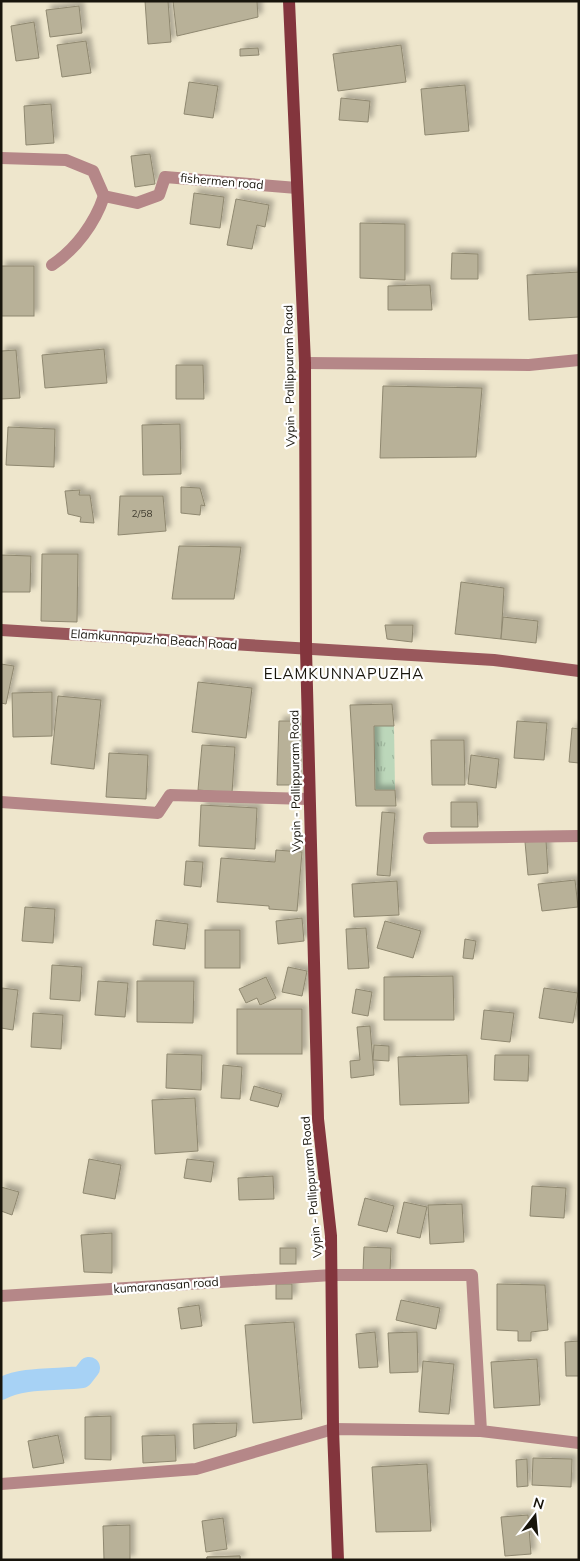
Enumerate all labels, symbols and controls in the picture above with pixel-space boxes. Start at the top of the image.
street label: fishermen road [180,170,264,192]
street label: Vypin - Pallippuram Road [280,305,298,447]
house number: 2/58 [132,507,152,520]
street label: Elamkunnapuzha Beach Road [70,626,238,652]
district label: ELAMKUNNAPUZHA [264,664,424,683]
street label: Vypin - Pallippuram Road [286,710,304,852]
street label: Vypin - Pallippuram Road [297,1116,325,1258]
street label: kumaranasan road [113,1274,219,1296]
north arrow [510,1491,560,1541]
text: N [531,1493,546,1514]

